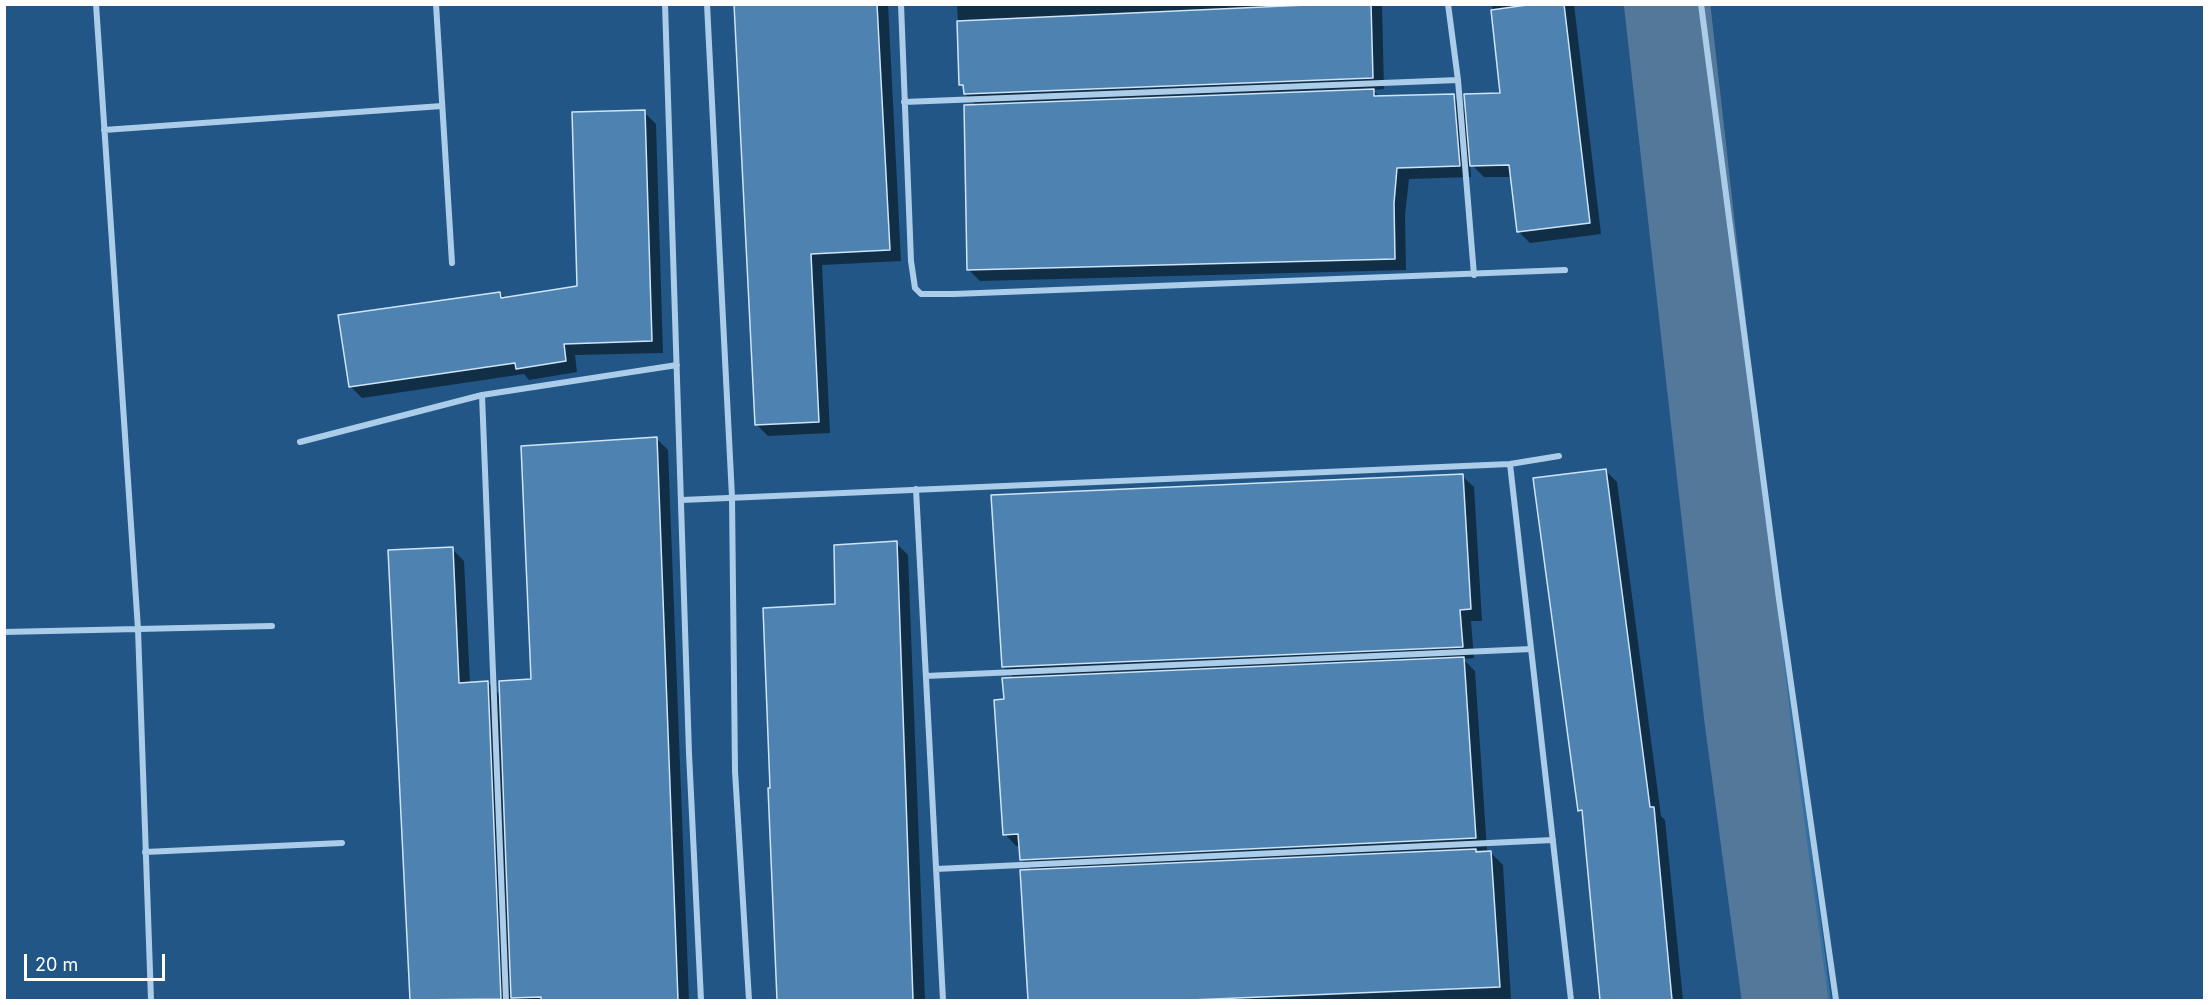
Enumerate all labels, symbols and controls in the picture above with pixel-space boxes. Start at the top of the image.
scale bar [27,942,168,980]
text: 20 m [35,954,78,975]

